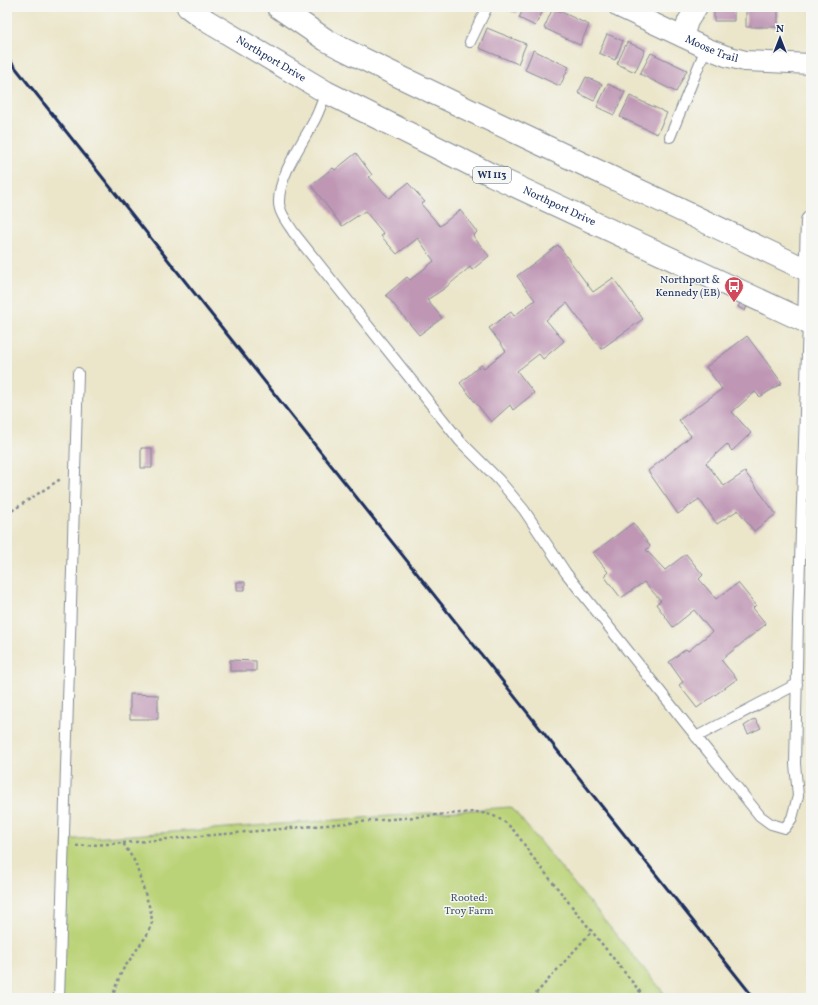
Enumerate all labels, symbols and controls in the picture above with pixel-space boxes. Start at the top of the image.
north arrow [760,18,800,58]
text: N [776,22,784,37]
street label: Northport Drive [233,32,309,86]
street label: Moose Trail [683,32,740,66]
road number: WI 113 [473,167,511,183]
street label: Northport Drive [520,183,598,230]
place label: Northport & Kennedy (EB) [656,273,720,301]
bus stop icon: Northport & Kennedy (EB) [723,275,745,303]
park label: Rooted: Troy Farm [444,891,494,919]

